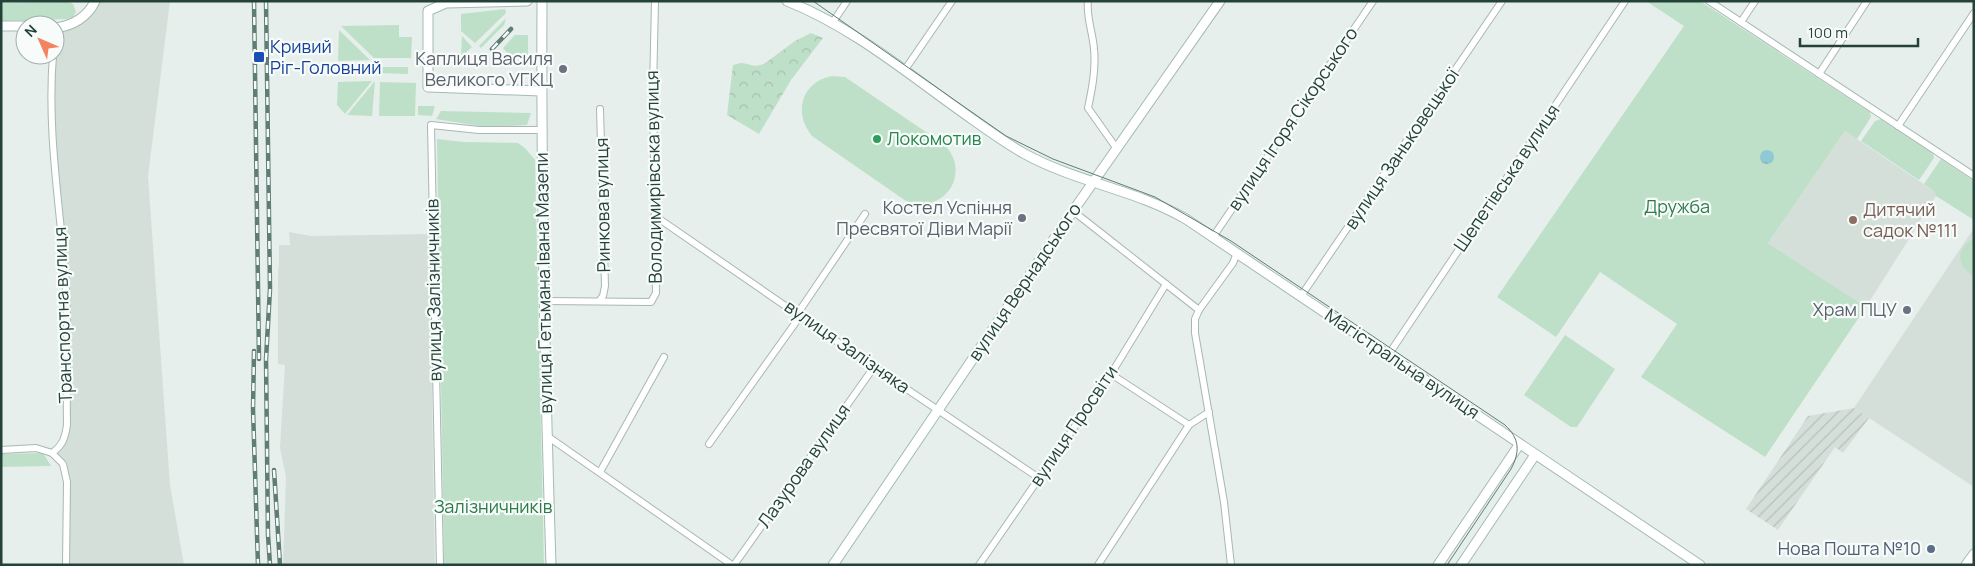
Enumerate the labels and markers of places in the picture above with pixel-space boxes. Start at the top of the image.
place label: Кривий Ріг-Головний [270,34,382,79]
place label: Каплиця Василя Великого УГКЦ [415,46,553,91]
marker: Кривий Ріг-Головний [252,50,266,64]
marker: Каплиця Василя Великого УГКЦ [557,63,569,75]
place label: Локомотив [887,126,982,150]
marker: Локомотив [871,133,883,145]
place label: Костел Успіння Пресвятої Діви Марії [836,195,1013,240]
place label: Дитячий садок №111 [1863,197,1958,242]
marker: Костел Успіння Пресвятої Діви Марії [1016,212,1028,224]
marker: Дитячий садок №111 [1847,214,1859,226]
place label: Храм ПЦУ [1813,297,1897,321]
marker: Храм ПЦУ [1901,304,1913,316]
place label: Нова Пошта №10 [1778,536,1921,560]
marker: Нова Пошта №10 [1925,543,1937,555]

